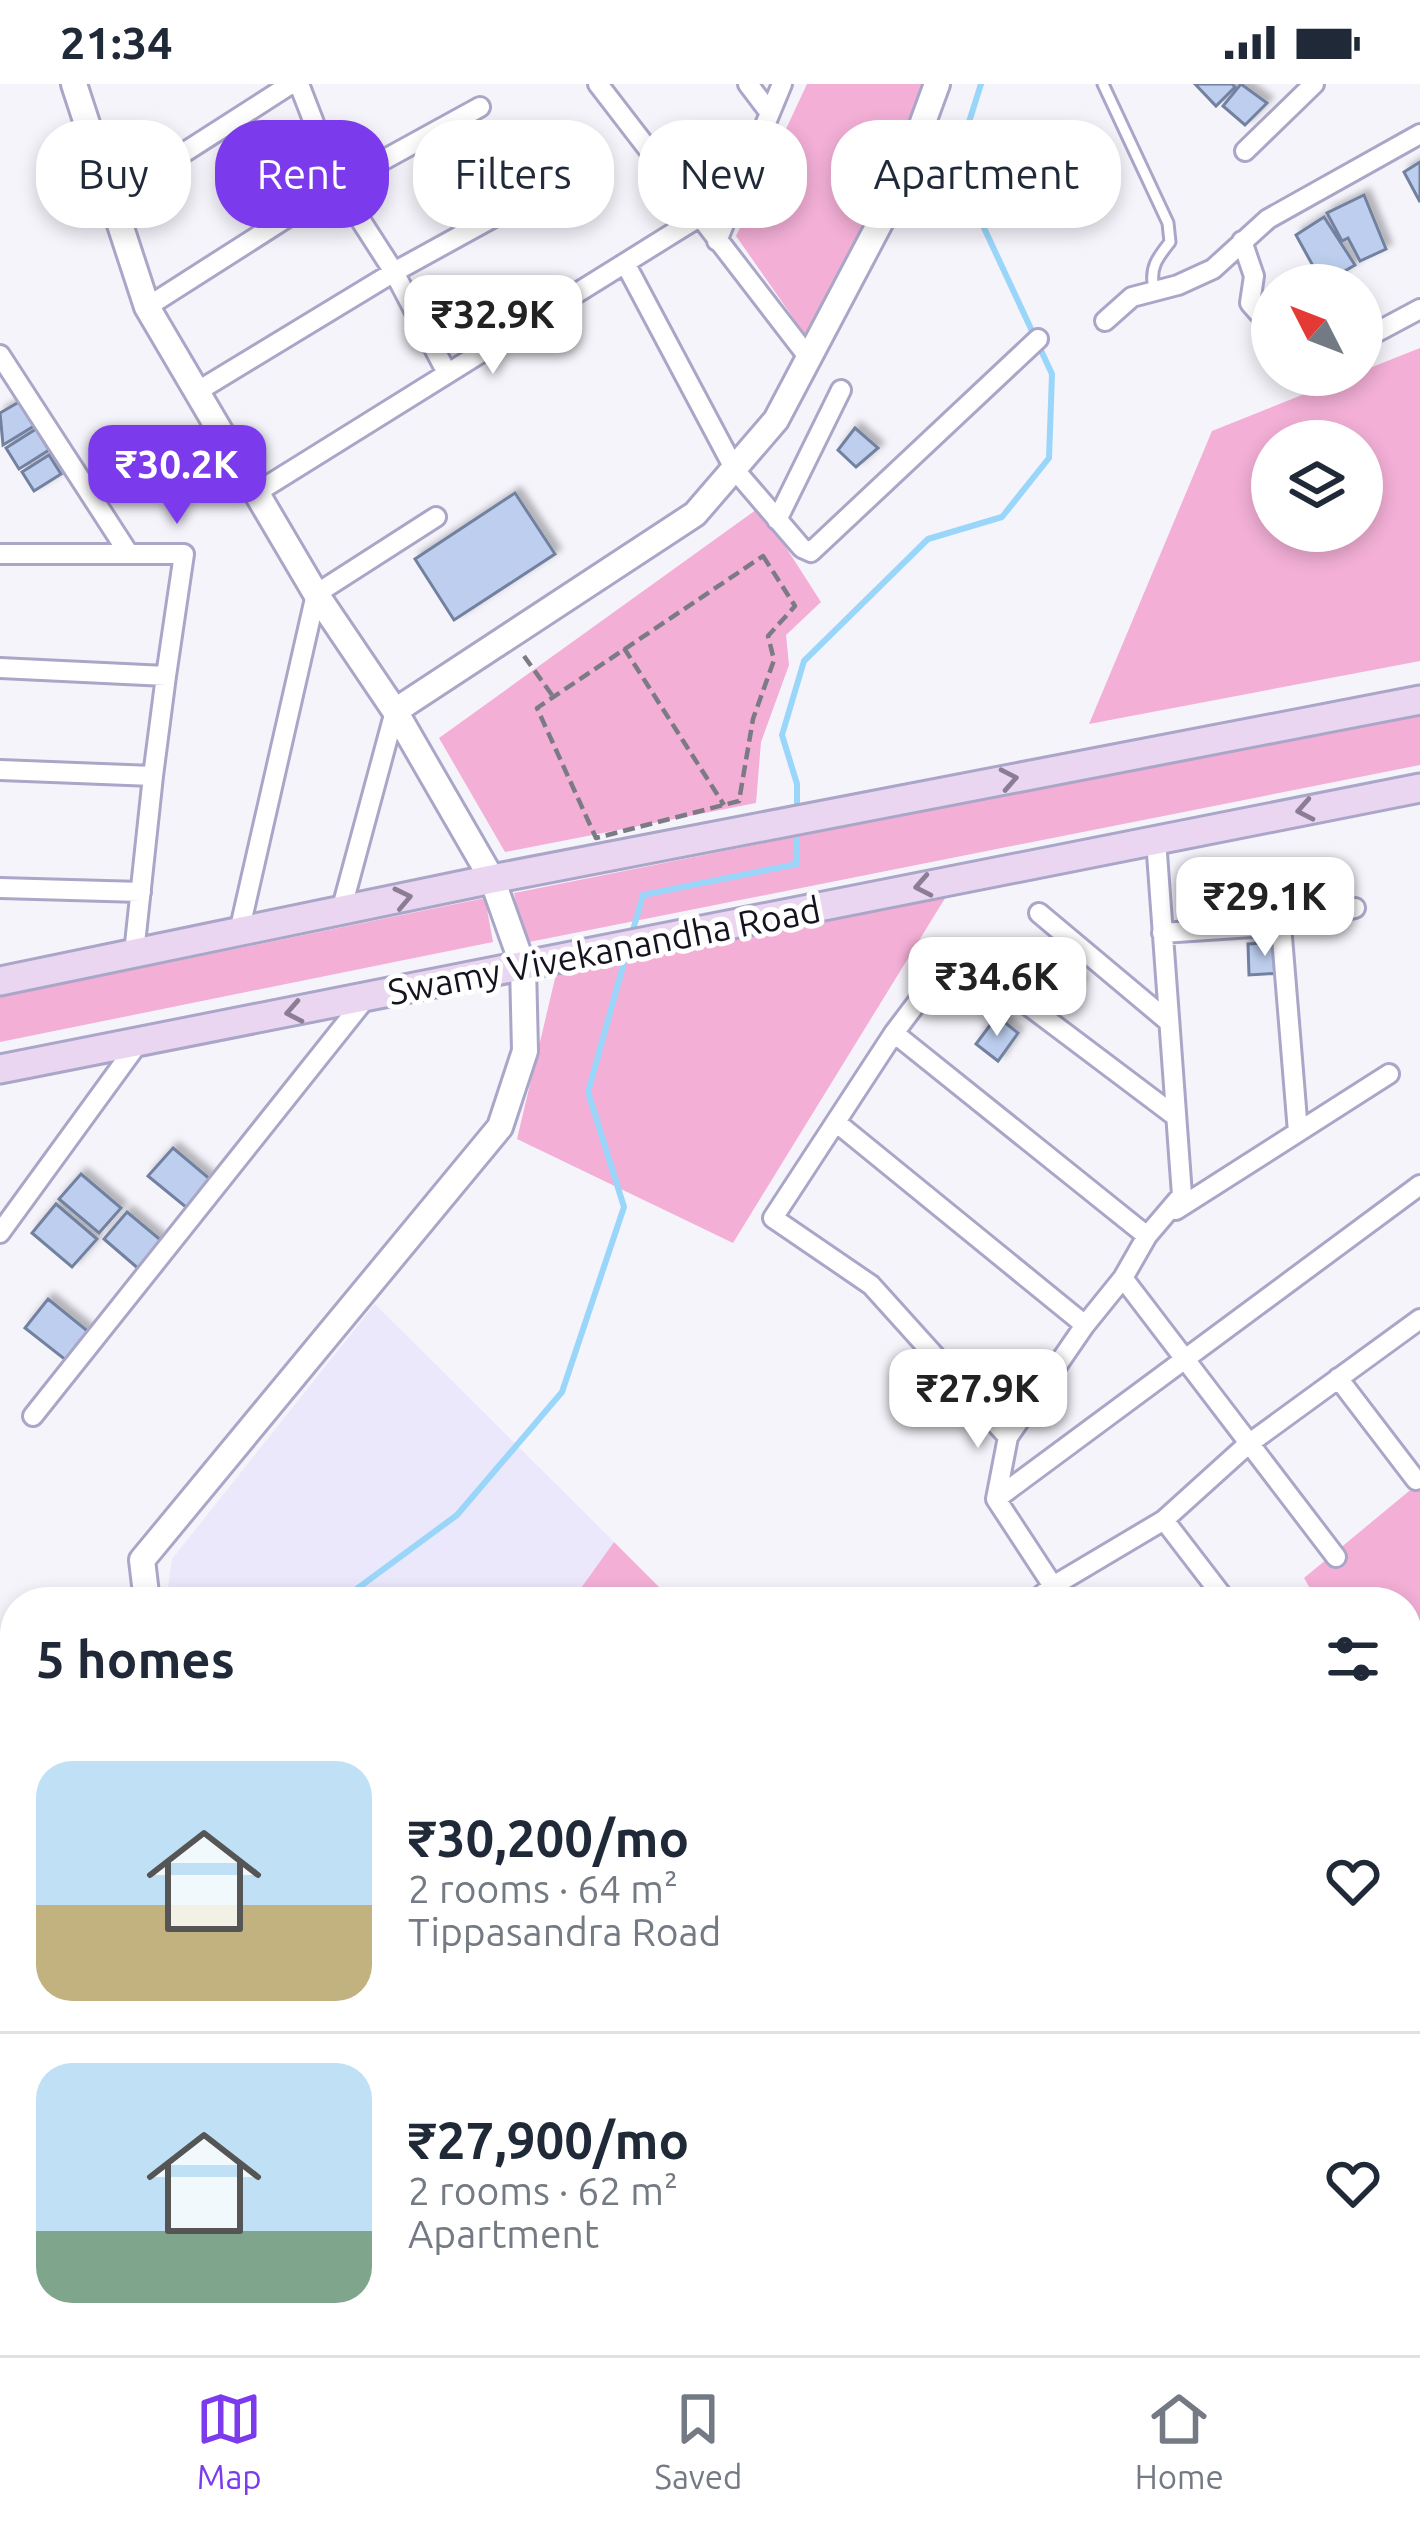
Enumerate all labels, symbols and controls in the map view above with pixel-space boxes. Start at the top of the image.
text: 21:34 [60,17,173,68]
chip: Buy [36,120,191,228]
chip: Rent [215,120,389,228]
chip: Filters [413,120,614,228]
chip: New [638,120,807,228]
chip: Apartment [831,120,1121,228]
north arrow [1251,264,1383,396]
map controls [1251,264,1383,552]
pin: ₹32.9K [395,275,591,377]
text: ₹32.9K [431,292,555,335]
button: layers [1251,420,1383,552]
pin: ₹30.2K [79,425,275,527]
text: ₹30.2K [115,442,239,485]
one-way arrow [998,767,1018,793]
one-way arrow [1296,796,1316,822]
pin: ₹29.1K [1167,857,1363,959]
one-way arrow [913,872,933,898]
text: ₹29.1K [1203,874,1327,917]
one-way arrow [392,886,412,912]
street label: Swamy Vivekanandha Road [384,888,824,1012]
pin: ₹34.6K [899,937,1095,1039]
text: ₹34.6K [935,954,1059,997]
one-way arrow [284,998,304,1024]
pin: ₹27.9K [880,1349,1076,1451]
text: ₹27.9K [916,1366,1040,1409]
icon: filters [1320,1626,1386,1692]
text: 5 homes [36,1630,235,1688]
icon: home [132,1809,276,1953]
text: ₹30,200/mo [408,1809,689,1867]
icon: heart [1320,1848,1386,1914]
text: 2 rooms · 64 m² [408,1867,678,1910]
text: Tippasandra Road [408,1910,721,1953]
icon: home [132,2111,276,2255]
text: ₹27,900/mo [408,2111,689,2169]
icon: heart [1320,2150,1386,2216]
text: 2 rooms · 62 m² [408,2169,678,2212]
text: Apartment [408,2212,599,2255]
tab: Map [196,2386,262,2495]
tab: Saved [655,2386,742,2495]
tab: Home [1135,2386,1224,2495]

